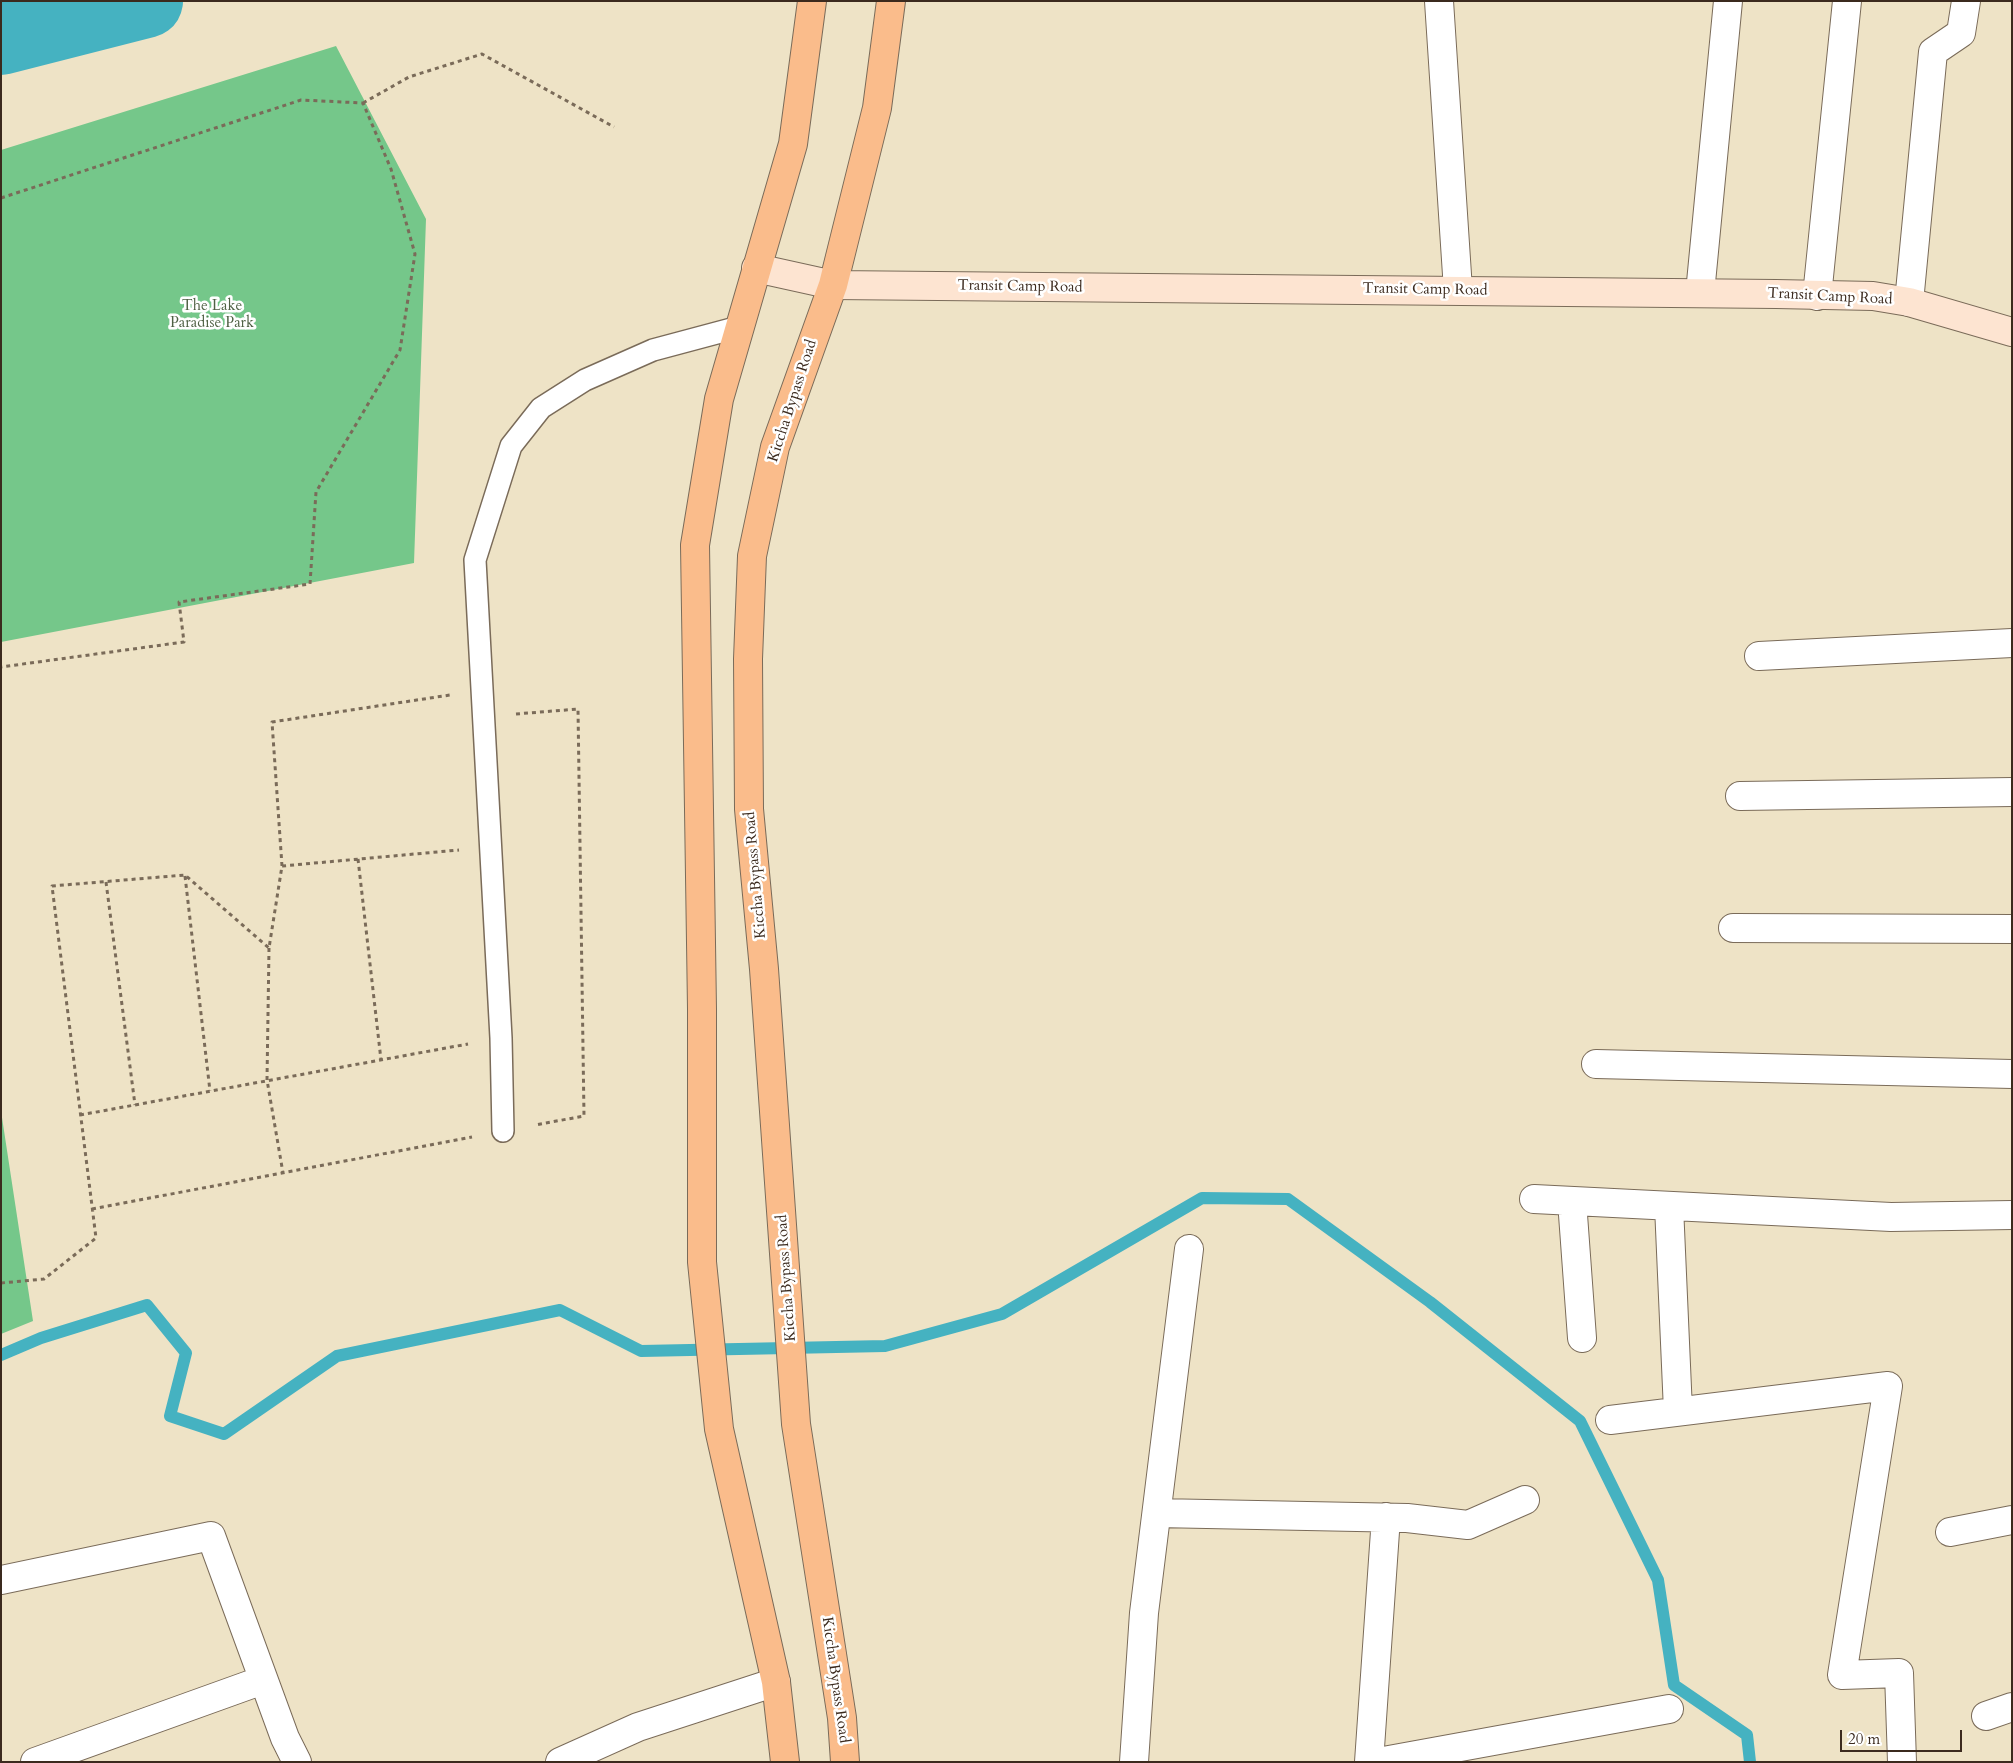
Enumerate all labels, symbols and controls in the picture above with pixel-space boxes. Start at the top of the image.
street label: Transit Camp Road [957,277,1083,297]
street label: Transit Camp Road [1362,280,1488,300]
street label: Transit Camp Road [1767,285,1893,309]
park label: The Lake Paradise Park [170,298,254,333]
street label: Kiccha Bypass Road [765,338,821,464]
street label: Kiccha Bypass Road [741,811,771,939]
street label: Kiccha Bypass Road [774,1214,800,1342]
street label: Kiccha Bypass Road [817,1616,853,1744]
scale bar [1843,1720,1966,1752]
text: 20 m [1848,1729,1880,1749]

